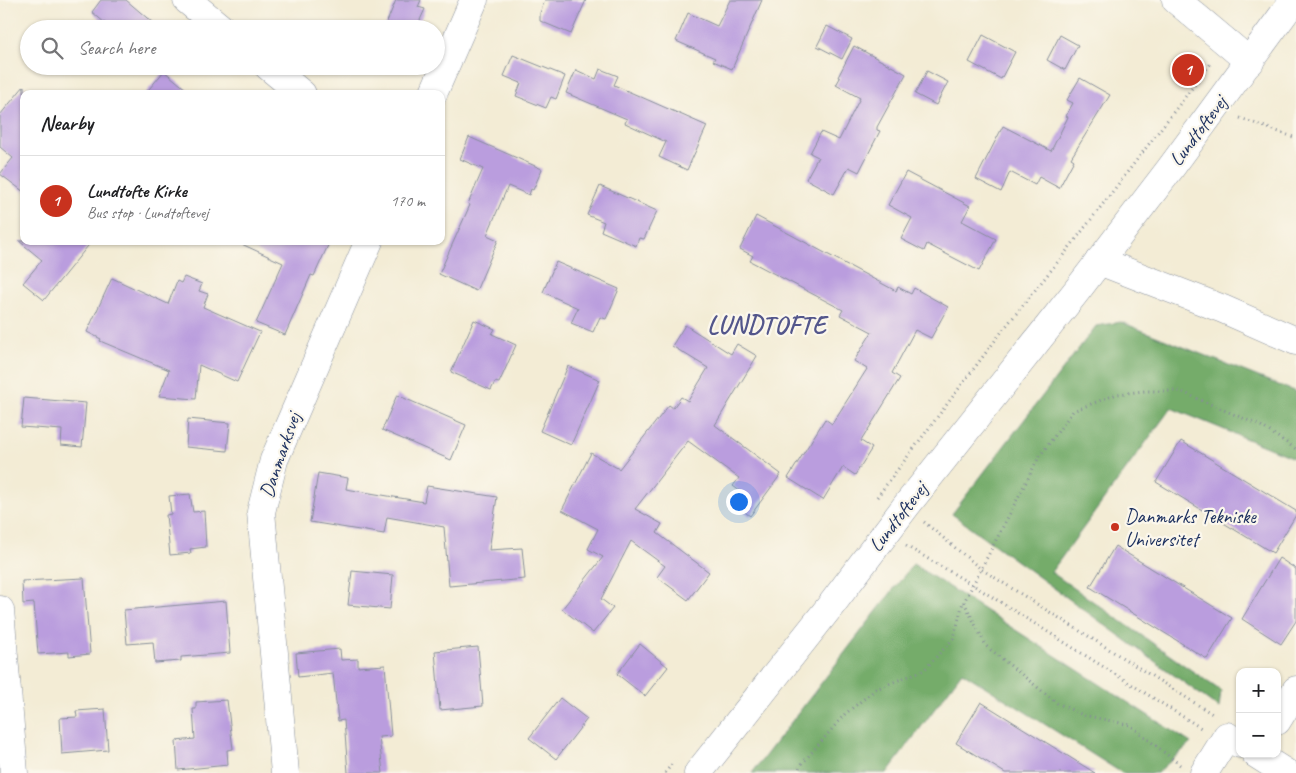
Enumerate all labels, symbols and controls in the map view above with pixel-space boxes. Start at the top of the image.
search box [20,20,445,75]
icon: search [38,34,66,62]
text: Search here [78,36,155,60]
pin: 1 [1172,51,1204,89]
street label: Lundtoftevej [1164,89,1234,171]
text: Nearby [40,110,93,136]
text: Lundtofte Kirke [87,179,187,203]
text: 1 [52,191,60,211]
text: 170 m [391,191,425,211]
text: Bus stop · Lundtoftevej [87,203,209,223]
district label: LUNDTOFTE [707,309,829,341]
street label: Danmarksvej [254,407,307,501]
street label: Lundtoftevej [863,475,935,557]
your location [726,489,752,515]
place label: Danmarks Tekniske Universitet [1125,504,1257,552]
marker: Danmarks Tekniske Universitet [1109,521,1121,533]
map controls [1236,668,1281,758]
button: + [1236,668,1281,713]
button: − [1236,713,1281,758]

